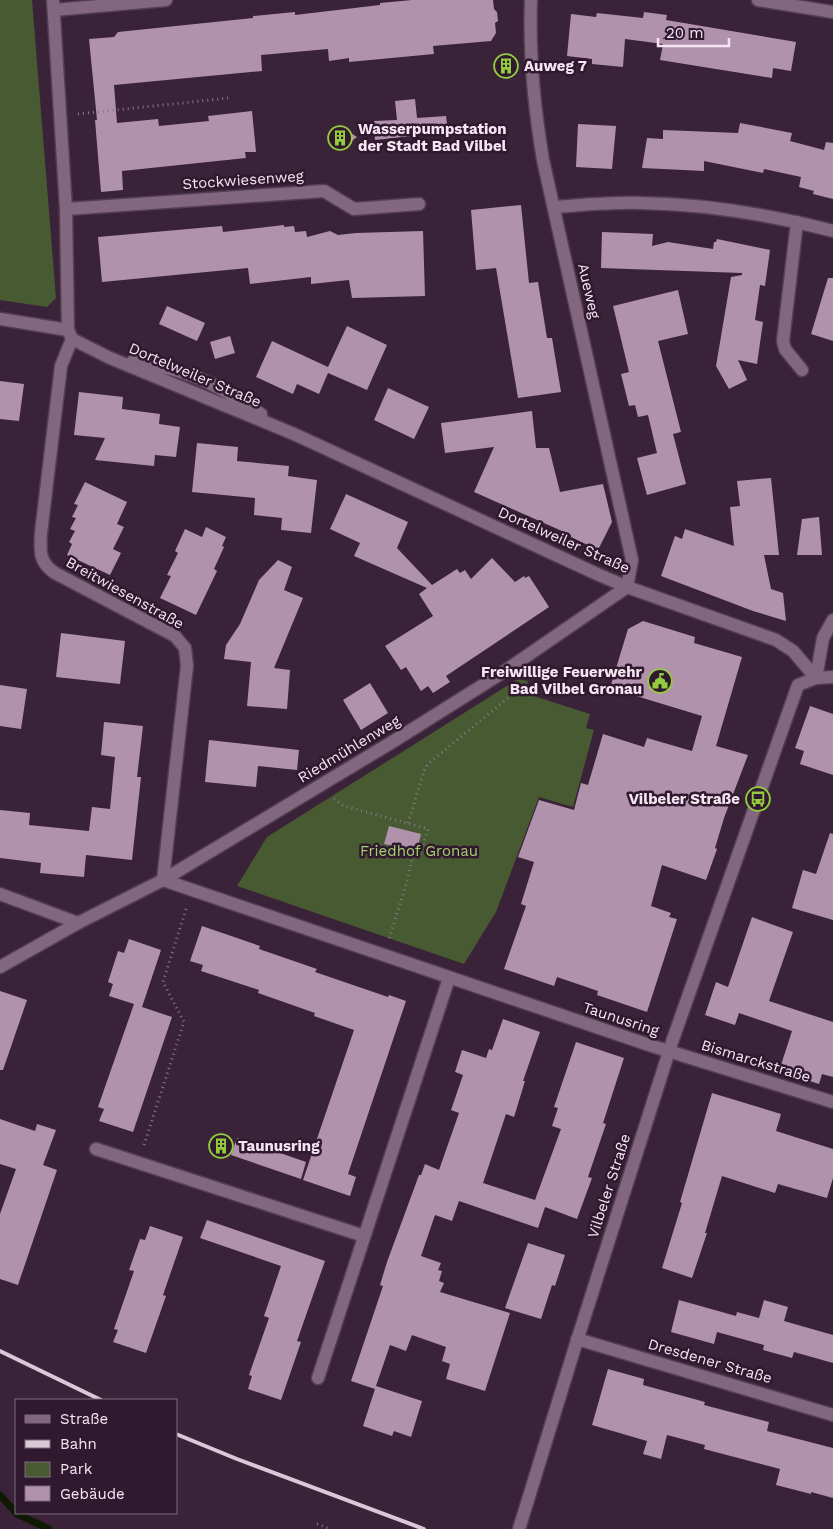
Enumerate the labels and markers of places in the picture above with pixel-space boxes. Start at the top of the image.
building icon: Auweg 7 [493,53,519,79]
place label: Auweg 7 [524,57,587,75]
place label: Wasserpumpstation der Stadt Bad Vilbel [358,120,507,155]
building icon: Wasserpumpstation der Stadt Bad Vilbel [327,125,353,151]
place label: Freiwillige Feuerwehr Bad Vilbel Gronau [481,663,643,698]
public building icon: Freiwillige Feuerwehr Bad Vilbel Gronau [647,668,673,694]
bus stop icon: Vilbeler Straße [745,786,771,812]
place label: Vilbeler Straße [629,790,740,808]
building icon: Taunusring [208,1133,234,1159]
place label: Taunusring [238,1137,320,1155]

